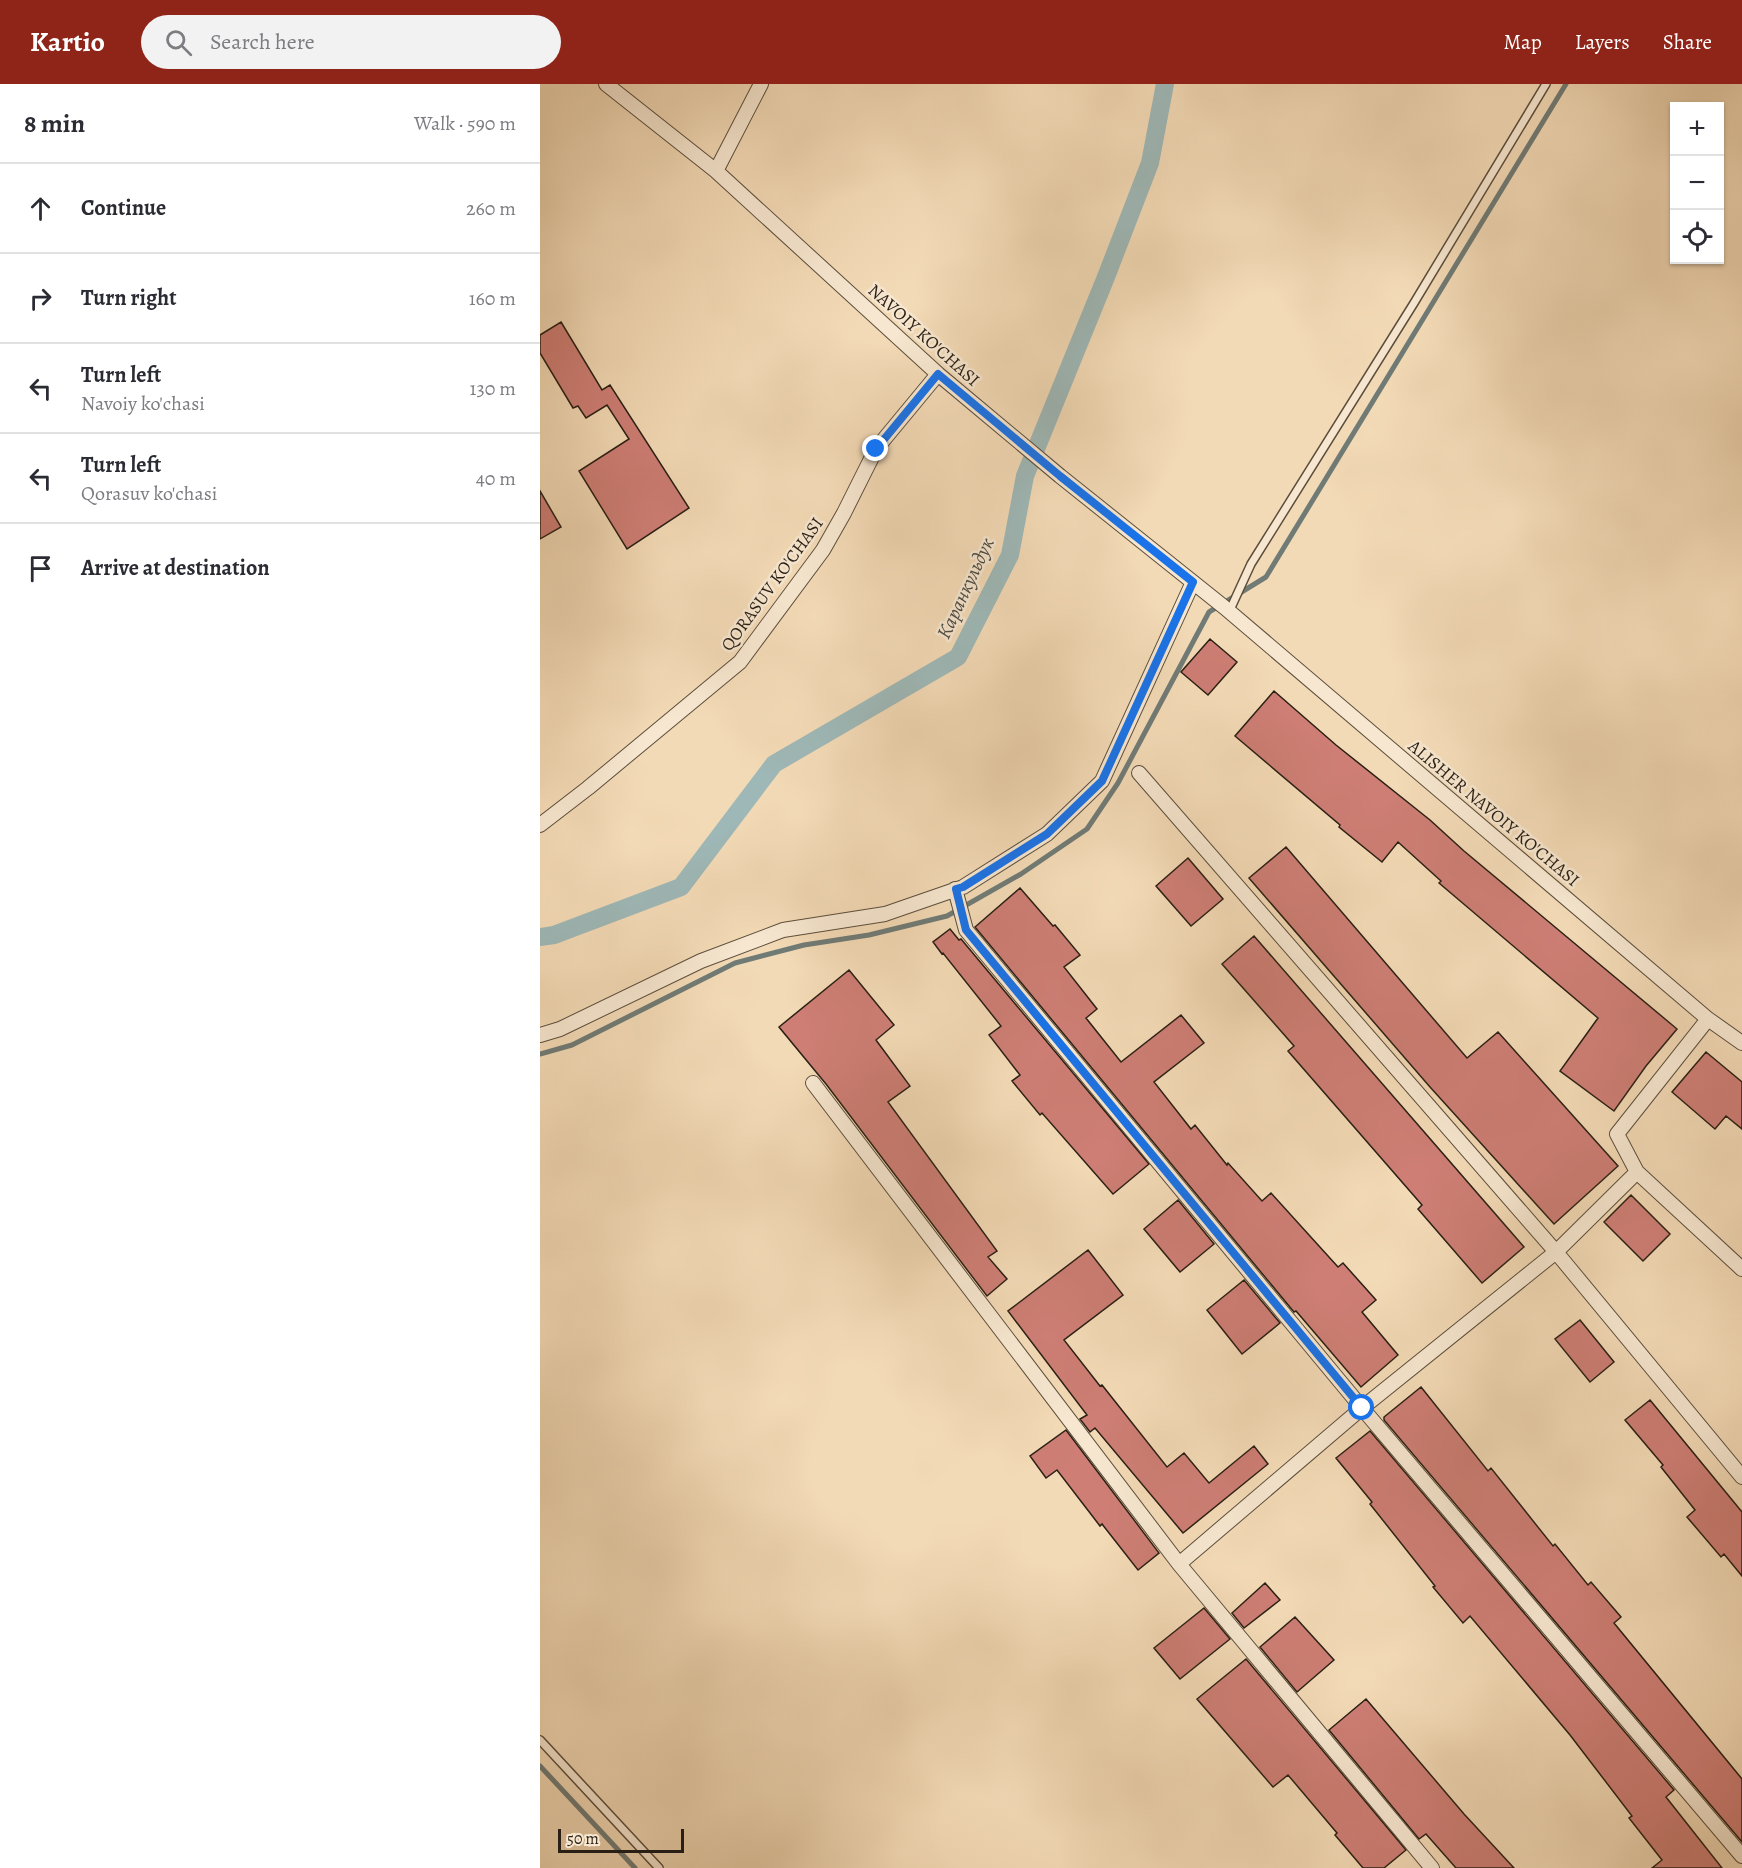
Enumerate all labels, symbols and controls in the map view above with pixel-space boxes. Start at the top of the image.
search box [141,15,561,69]
text: Kartio [30,23,105,61]
icon: search [162,26,195,59]
text: Search here [210,27,315,57]
text: Map [1503,28,1542,56]
text: Layers [1575,28,1630,56]
text: Share [1663,28,1712,56]
map controls [1670,102,1724,264]
button: + [1670,102,1724,156]
text: 8 min [24,106,85,141]
text: Walk · 590 m [414,110,516,137]
button: − [1670,156,1724,210]
icon: ahead [24,192,57,225]
text: Continue [81,193,166,223]
text: 260 m [466,195,516,222]
button: locate [1670,210,1724,264]
street label: NAVOIY KO'CHASI [863,278,985,392]
icon: right [24,282,57,315]
text: Turn right [81,283,177,313]
text: 160 m [469,285,516,312]
text: Turn left [81,360,161,390]
icon: left [24,372,57,405]
text: 130 m [470,375,516,402]
text: Navoiy ko'chasi [81,390,205,417]
route end [862,435,888,461]
text: Turn left [81,450,161,480]
icon: left [24,462,57,495]
text: 40 m [476,465,516,492]
text: Qorasuv ko'chasi [81,480,217,507]
street label: QORASUV KO'CHASI [715,512,829,656]
water label: Каранкульдук [930,533,1001,643]
icon: arrive [24,552,57,585]
text: Arrive at destination [81,553,270,583]
street label: ALISHER NAVOIY KO'CHASI [1403,734,1585,892]
route start [1348,1394,1374,1420]
scale bar [558,1826,684,1854]
text: 50 m [567,1828,599,1850]

